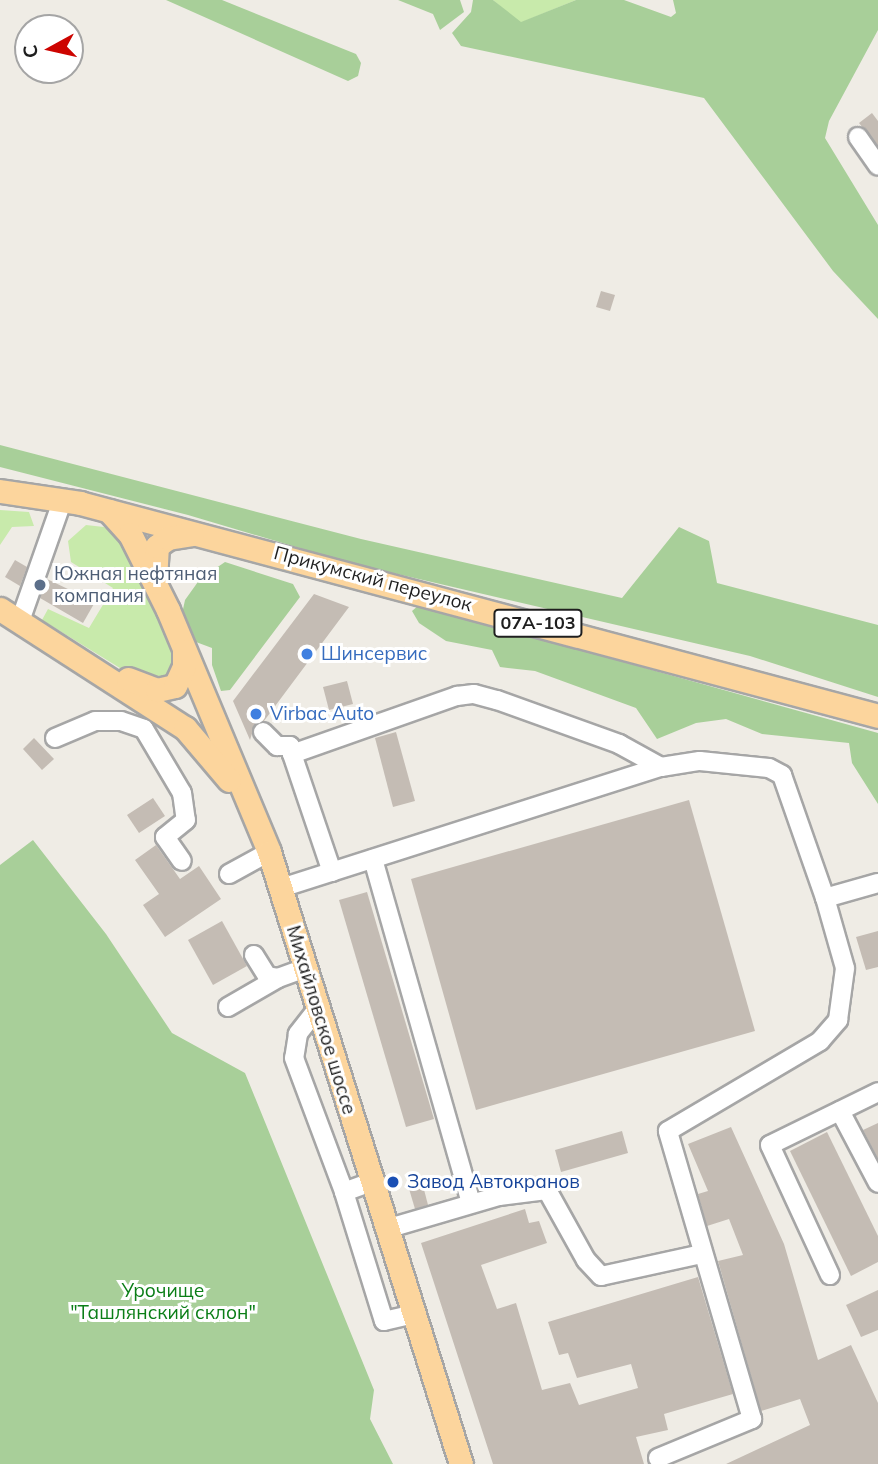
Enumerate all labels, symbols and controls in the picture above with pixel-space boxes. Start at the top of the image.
north arrow [14,14,84,84]
text: С [17,44,43,60]
street label: Прикумский переулок [271,542,475,616]
place label: Южная нефтяная компания [54,563,217,607]
marker: Южная нефтяная компания [32,577,48,593]
road number: 07А-103 [492,608,584,638]
place label: Шинсервис [321,643,427,665]
marker: Шинсервис [299,646,315,662]
place label: Virbac Auto [270,703,374,725]
marker: Virbac Auto [248,706,264,722]
street label: Михайловское шоссе [281,923,361,1117]
place label: Завод Автокранов [407,1171,580,1193]
marker: Завод Автокранов [385,1174,401,1190]
park label: Урочище "Ташлянский склон" [70,1280,256,1324]

